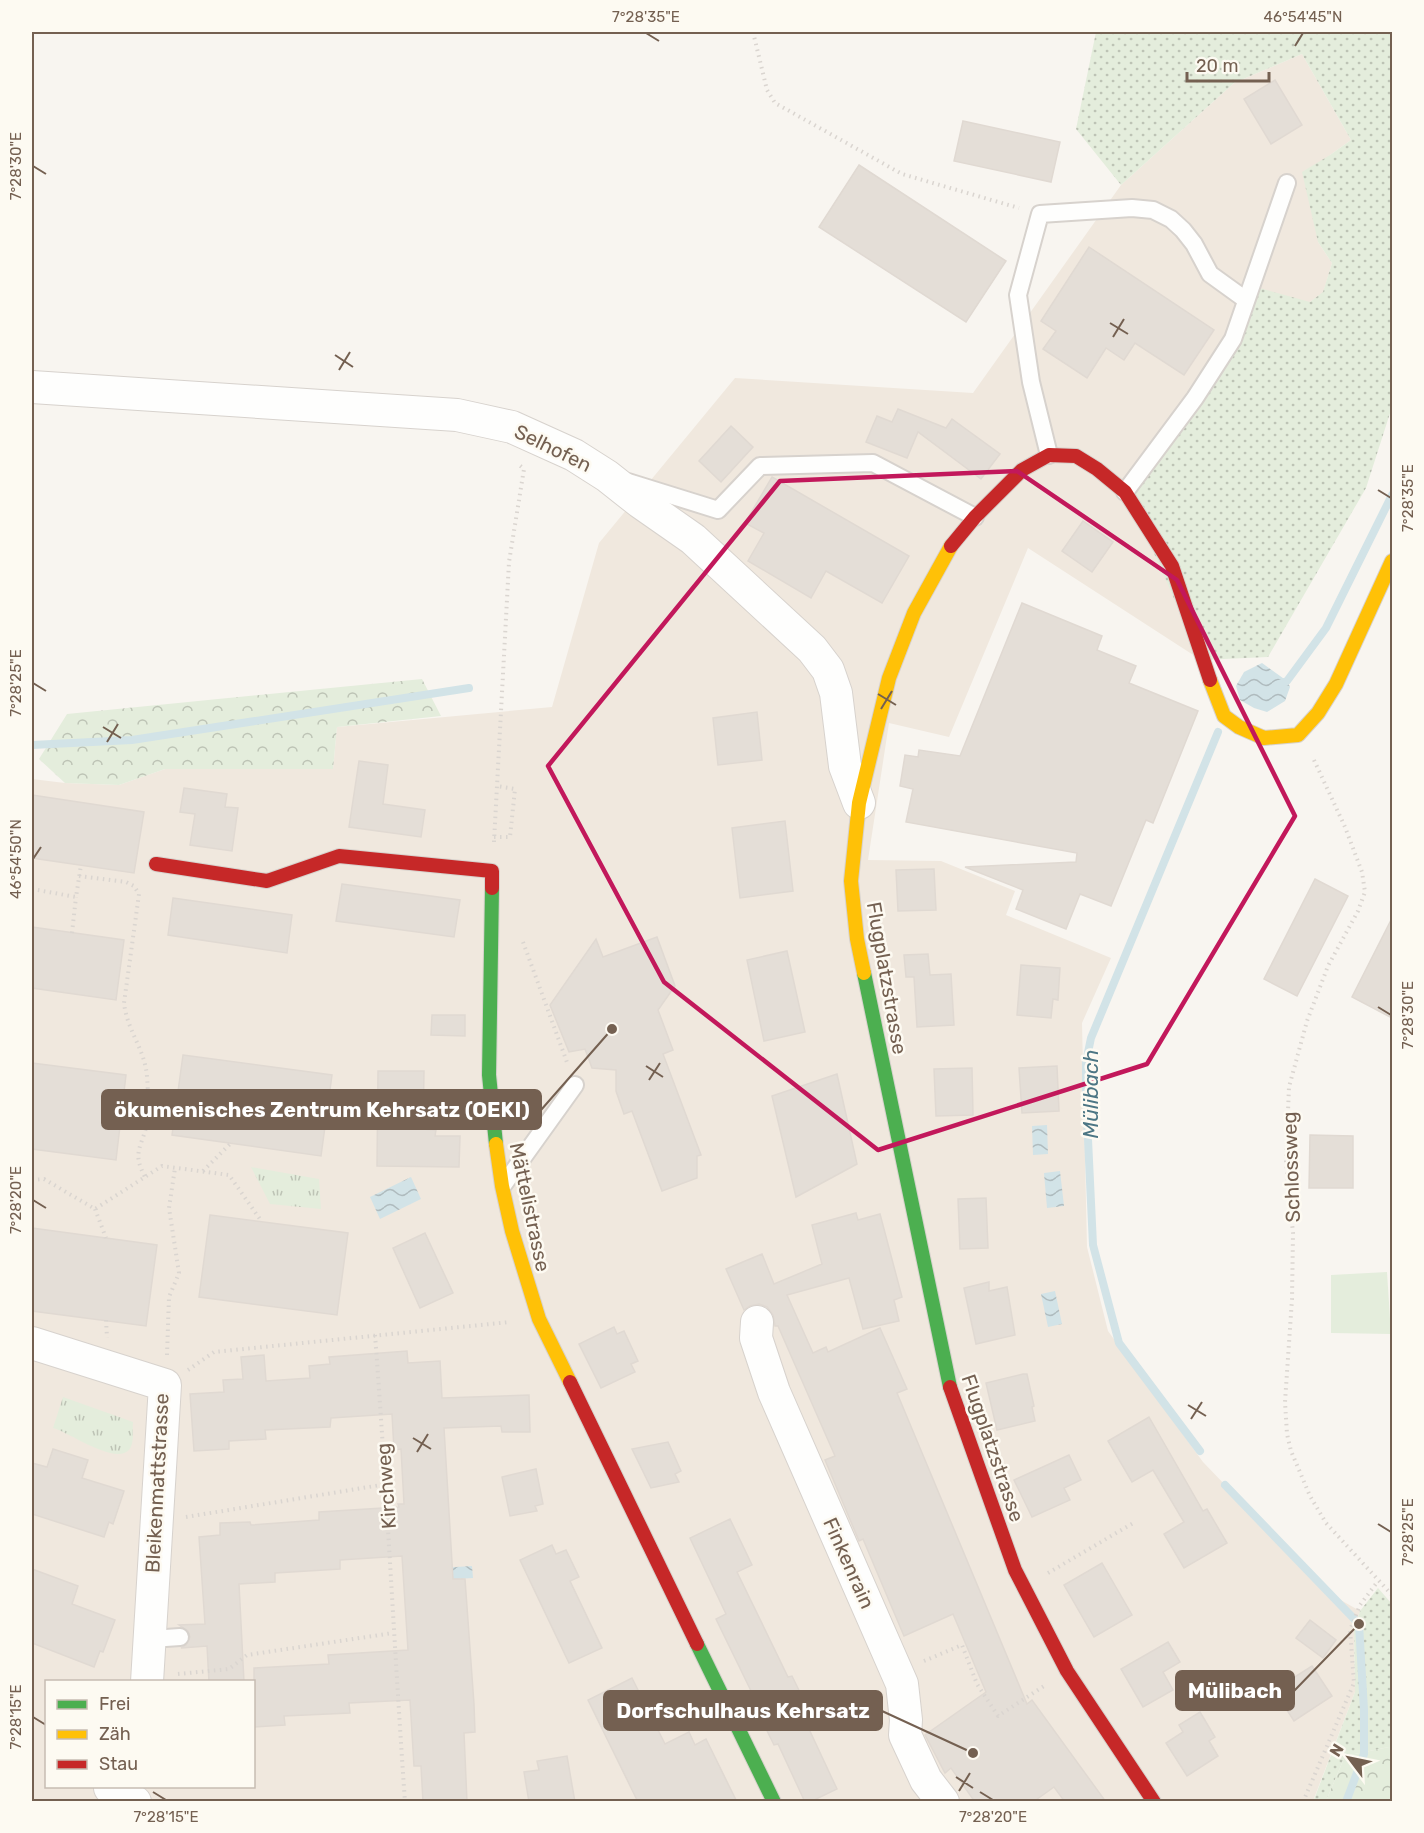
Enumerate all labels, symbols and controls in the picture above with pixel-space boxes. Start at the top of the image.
text: 7°28'35"E [612,8,680,26]
text: 46°54'45"N [1264,8,1342,26]
scale bar [1187,45,1270,83]
text: 20 m [1196,55,1238,77]
text: 7°28'30"E [7,132,25,200]
street label: Selhofen [511,419,595,477]
text: 7°28'35"E [1399,464,1417,532]
text: 7°28'25"E [7,649,25,717]
text: 46°54'50"N [7,819,25,899]
street label: Flugplatzstrasse [862,900,912,1056]
text: 7°28'30"E [1399,981,1417,1049]
water label: Mülibach [1078,1050,1103,1138]
callout: ökumenisches Zentrum Kehrsatz (OEKI) [102,1090,541,1129]
text: ökumenisches Zentrum Kehrsatz (OEKI) [114,1097,530,1122]
street label: Schlossweg [1277,1111,1305,1223]
street label: Mättelistrasse [505,1140,555,1274]
text: 7°28'20"E [7,1166,25,1234]
street label: Flugplatzstrasse [957,1371,1029,1525]
street label: Bleikenmattstrasse [140,1393,174,1573]
street label: Kirchweg [371,1442,401,1530]
text: 7°28'25"E [1399,1498,1417,1566]
street label: Finkenrain [818,1514,880,1612]
callout: Mülibach [1176,1671,1294,1710]
text: Mülibach [1188,1678,1282,1703]
legend [45,1680,255,1788]
text: 7°28'15"E [7,1684,25,1750]
callout: Dorfschulhaus Kehrsatz [604,1691,882,1730]
text: Frei [99,1693,130,1715]
text: Dorfschulhaus Kehrsatz [616,1698,870,1723]
text: Zäh [99,1723,131,1745]
north arrow [1319,1728,1379,1788]
text: N [1326,1740,1348,1760]
text: Stau [99,1753,138,1775]
text: 7°28'15"E [133,1808,199,1826]
text: 7°28'20"E [959,1808,1027,1826]

